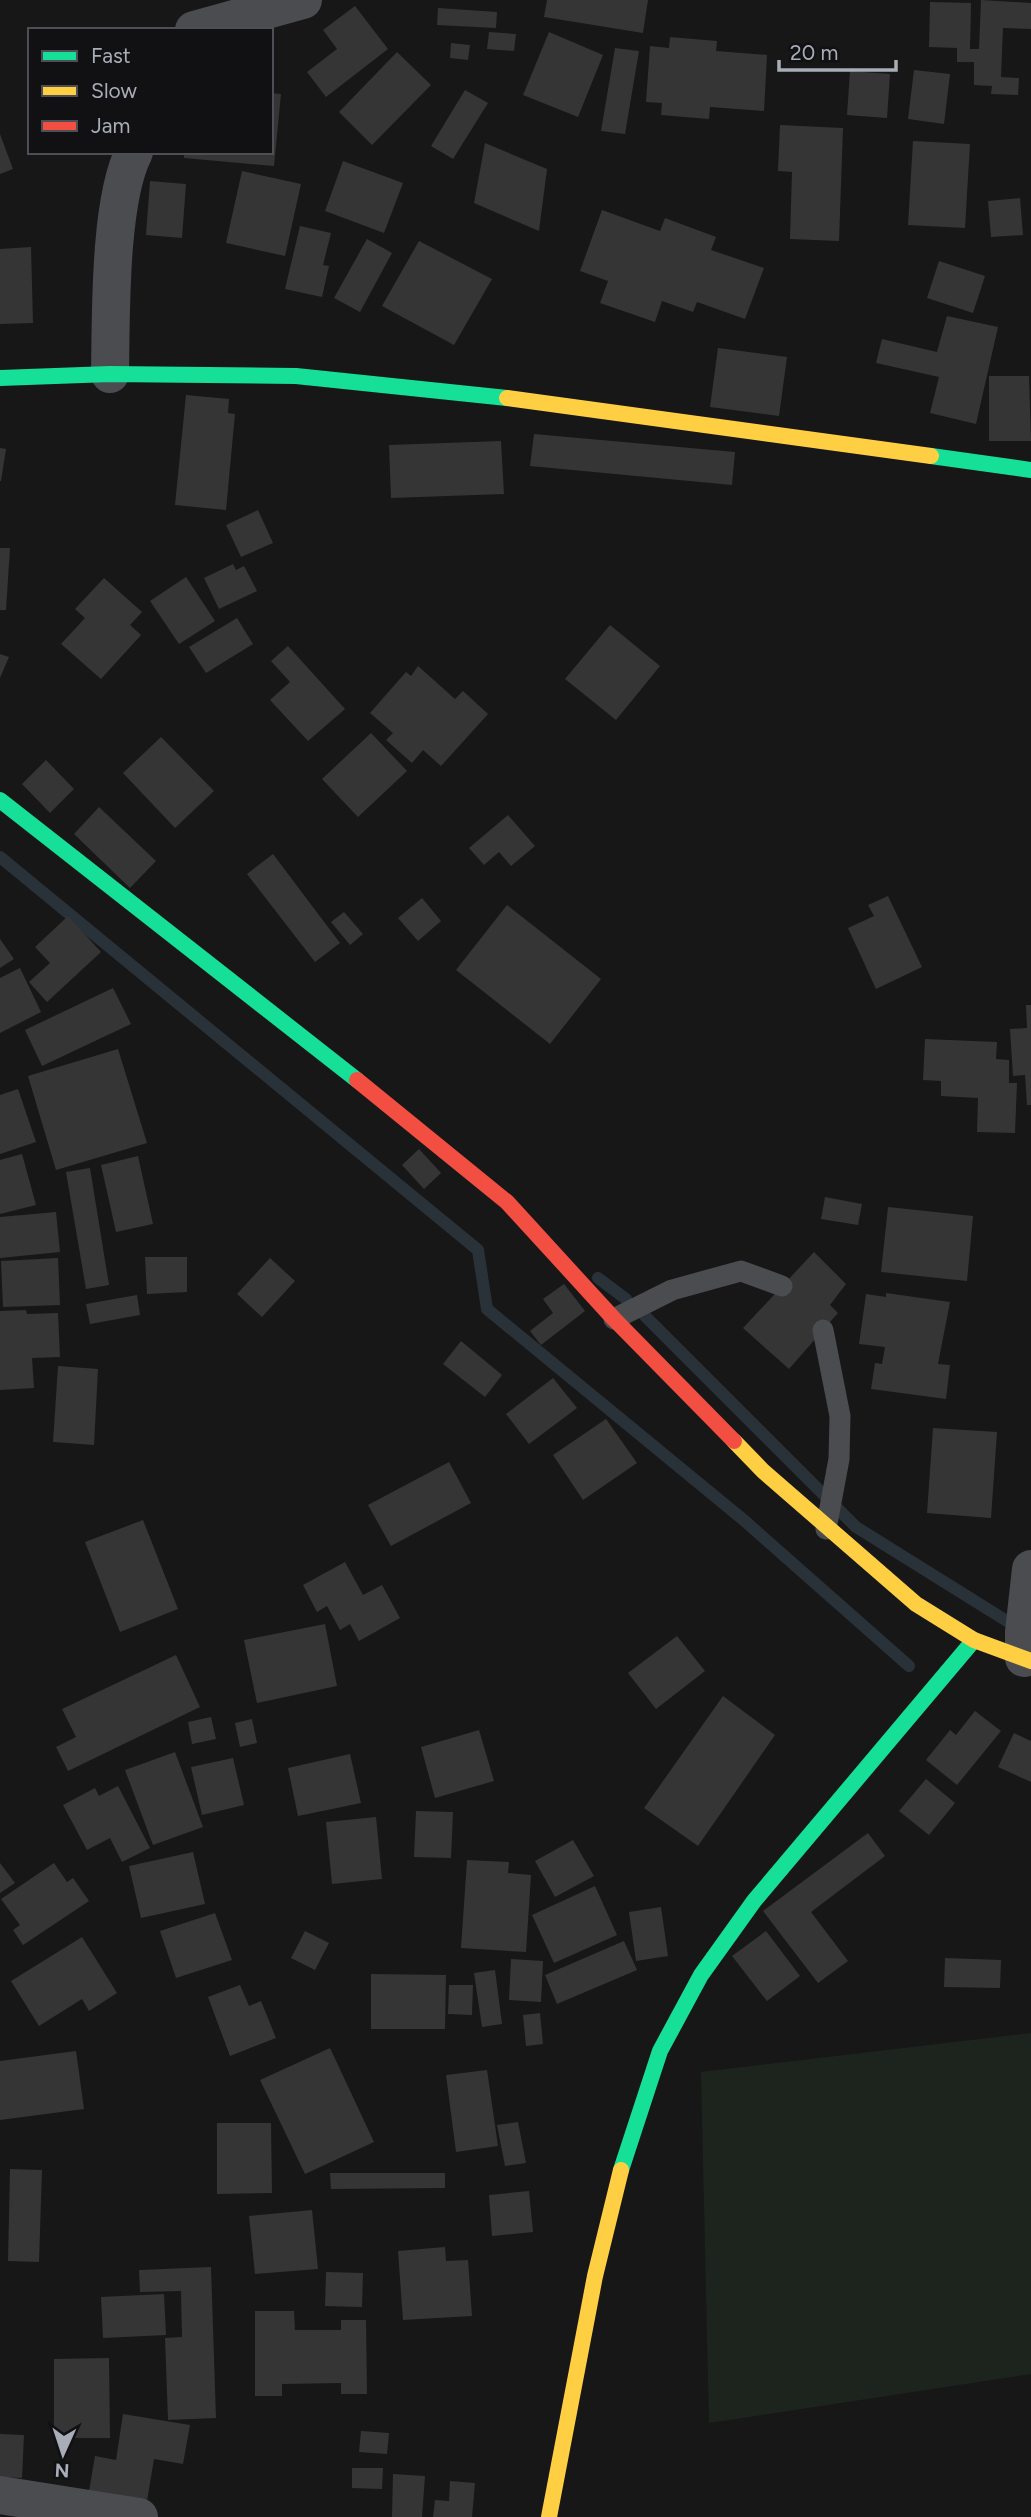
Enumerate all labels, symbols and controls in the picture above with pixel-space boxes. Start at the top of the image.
legend [28,28,273,154]
scale bar [779,28,896,72]
text: 20 m [790,40,838,65]
text: Fast [91,43,131,68]
text: Slow [91,78,137,103]
text: Jam [91,113,130,138]
north arrow [28,2419,98,2489]
text: N [54,2459,70,2482]

